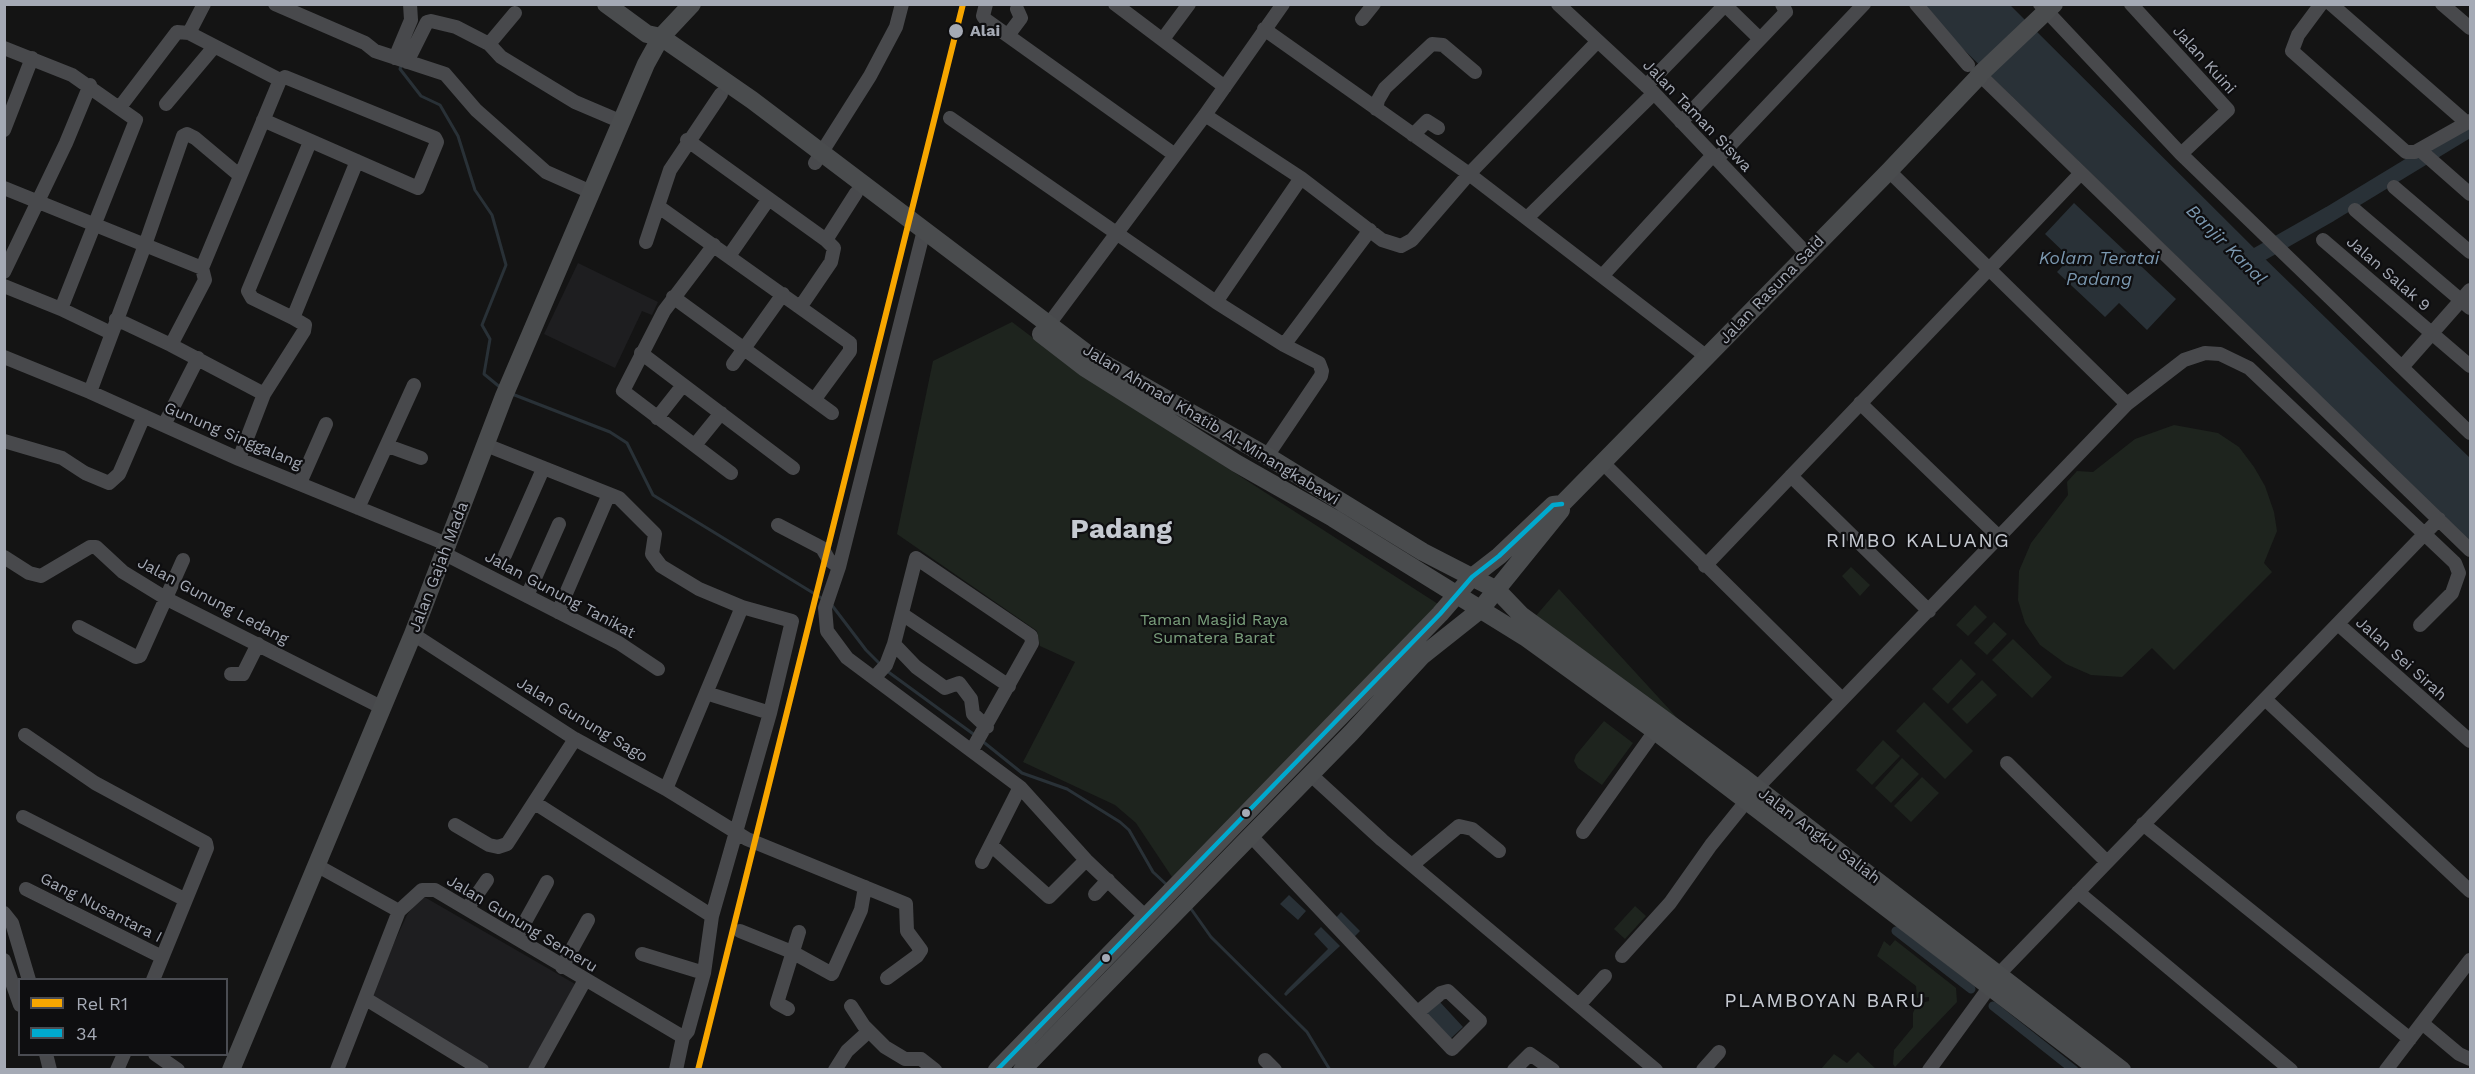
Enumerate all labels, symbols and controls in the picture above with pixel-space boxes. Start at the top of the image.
place label: Alai [970,21,1000,41]
marker: Alai [947,22,965,40]
street label: Jalan Kuini [2168,22,2240,98]
street label: Jalan Taman Siswa [1639,56,1755,176]
water label: Banjir Kanal [2181,200,2271,290]
street label: Jalan Rasuna Said [1715,232,1829,348]
street label: Jalan Salak 9 [2342,232,2434,316]
water label: Kolam Teratai Padang [2039,248,2159,290]
street label: Jalan Ahmad Khatib Al-Minangkabawi [1079,341,1343,509]
street label: Gunung Singgalang [161,398,305,474]
street label: Jalan Gajah Mada [405,499,473,635]
district label: Padang [1070,513,1172,547]
district label: RIMBO KALUANG [1826,529,2010,553]
street label: Jalan Gunung Tanikat [481,547,639,643]
street label: Jalan Gunung Ledang [134,553,292,649]
park label: Taman Masjid Raya Sumatera Barat [1140,610,1288,648]
street label: Jalan Sei Sirah [2351,613,2451,705]
street label: Jalan Gunung Sago [513,673,651,767]
street label: Jalan Angku Saliah [1754,784,1884,888]
unlabelled marker [1240,807,1252,819]
street label: Gang Nusantara I [37,869,165,947]
street label: Jalan Gunung Semeru [443,871,601,977]
unlabelled marker [1100,952,1112,964]
legend [18,978,228,1056]
district label: PLAMBOYAN BARU [1724,989,1926,1013]
text: Rel R1 [76,993,128,1014]
text: 34 [76,1023,98,1044]

